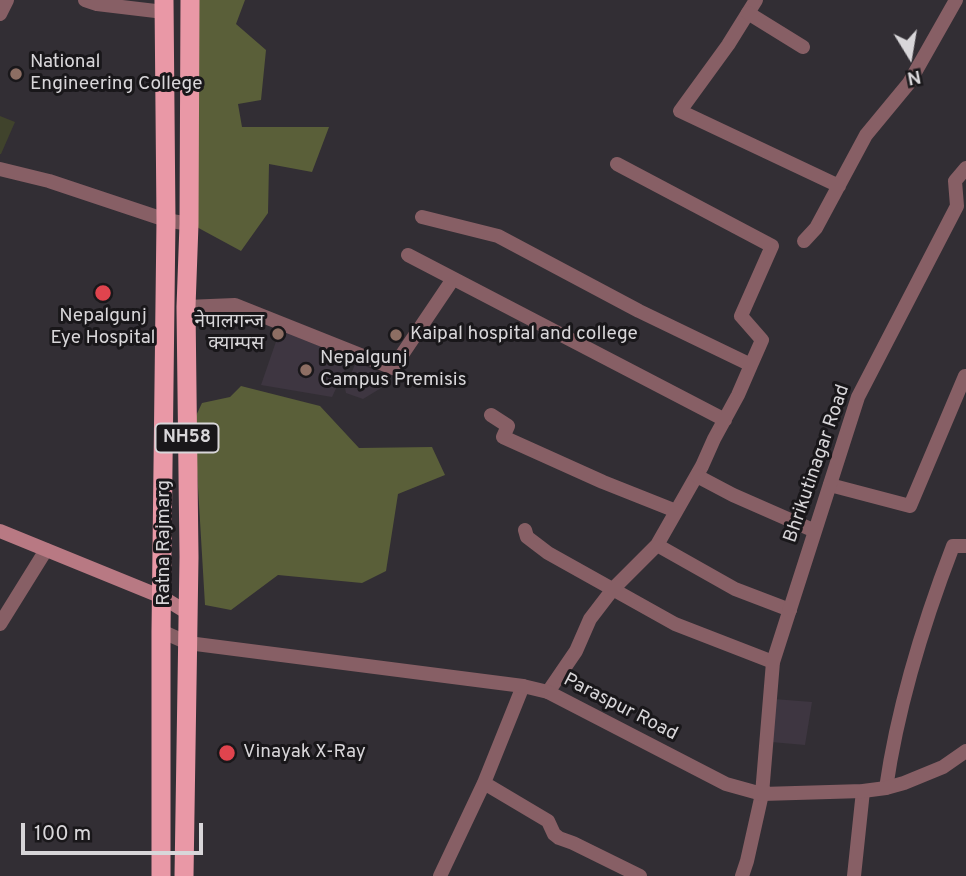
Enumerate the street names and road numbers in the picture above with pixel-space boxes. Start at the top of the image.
street label: Bhrikutinagar Road [780,382,856,546]
road number: NH58 [156,424,218,452]
street label: Ratna Rajmarg [154,480,176,606]
street label: Paraspur Road [559,669,681,747]

